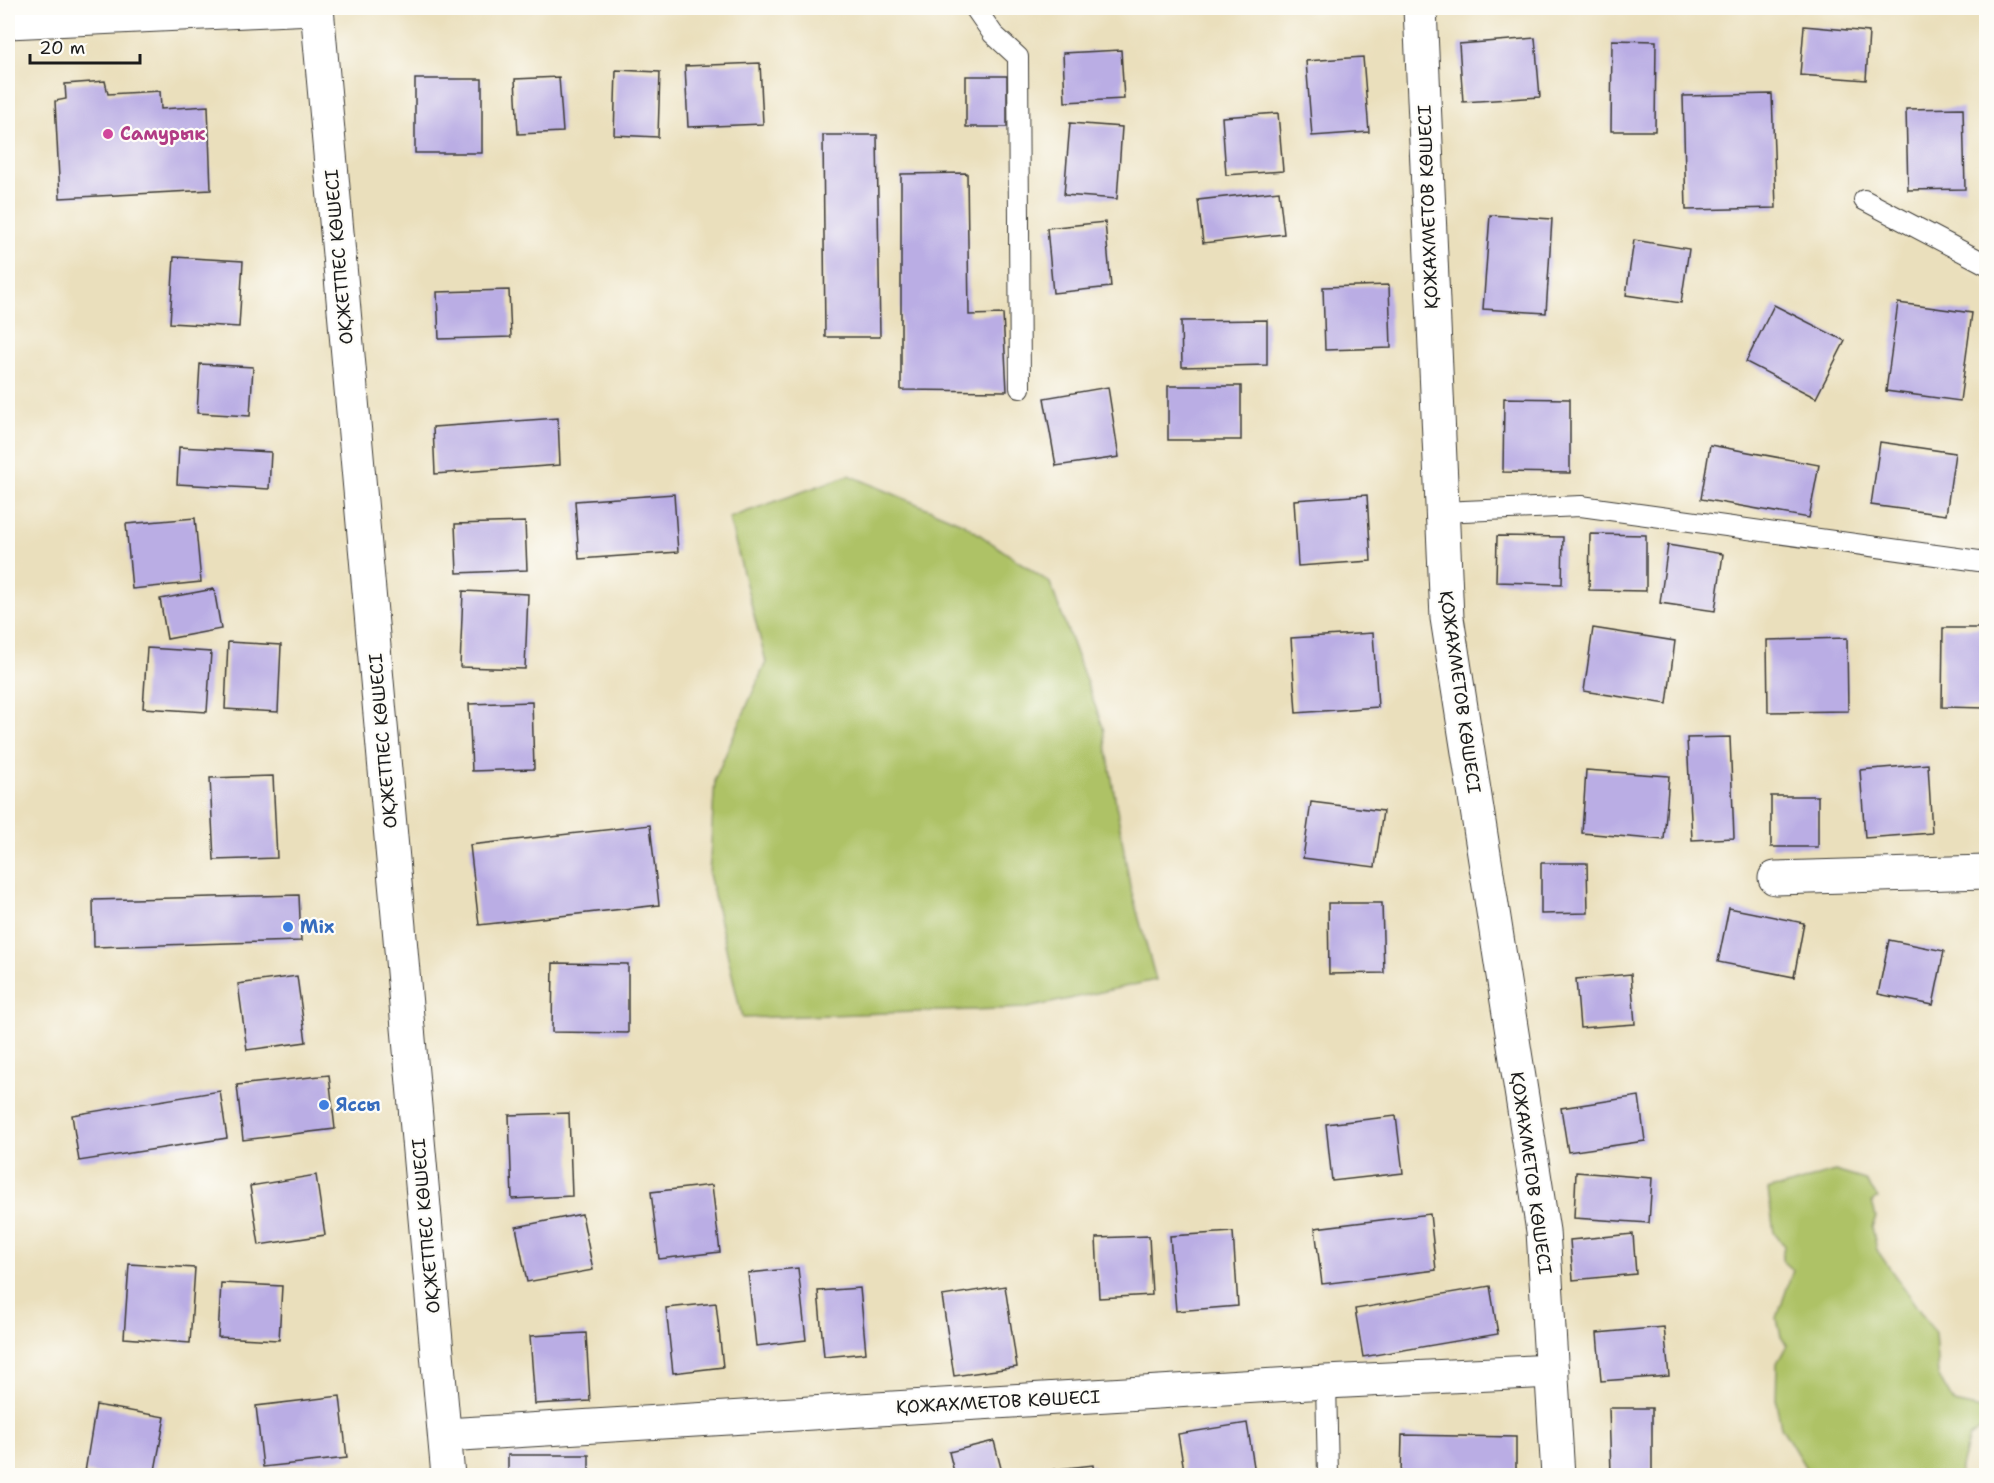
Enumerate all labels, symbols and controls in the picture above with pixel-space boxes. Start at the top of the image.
scale bar [30,27,140,65]
text: 20 m [39,36,85,60]
street label: ҚОЖАХМЕТОВ КӨШЕСІ [1412,104,1444,310]
place label: Самурык [120,122,206,146]
marker: Самурык [101,127,115,141]
street label: ОҚЖЕТПЕС КӨШЕСІ [319,168,359,346]
street label: ҚОЖАХМЕТОВ КӨШЕСІ [1434,589,1486,795]
street label: ОҚЖЕТПЕС КӨШЕСІ [363,652,403,830]
place label: Mix [300,915,334,939]
marker: Mix [281,920,295,934]
street label: ҚОЖАХМЕТОВ КӨШЕСІ [1505,1070,1557,1276]
place label: Яссы [336,1093,381,1117]
marker: Яссы [317,1098,331,1112]
street label: ОҚЖЕТПЕС КӨШЕСІ [406,1137,446,1315]
street label: ҚОЖАХМЕТОВ КӨШЕСІ [895,1385,1101,1419]

